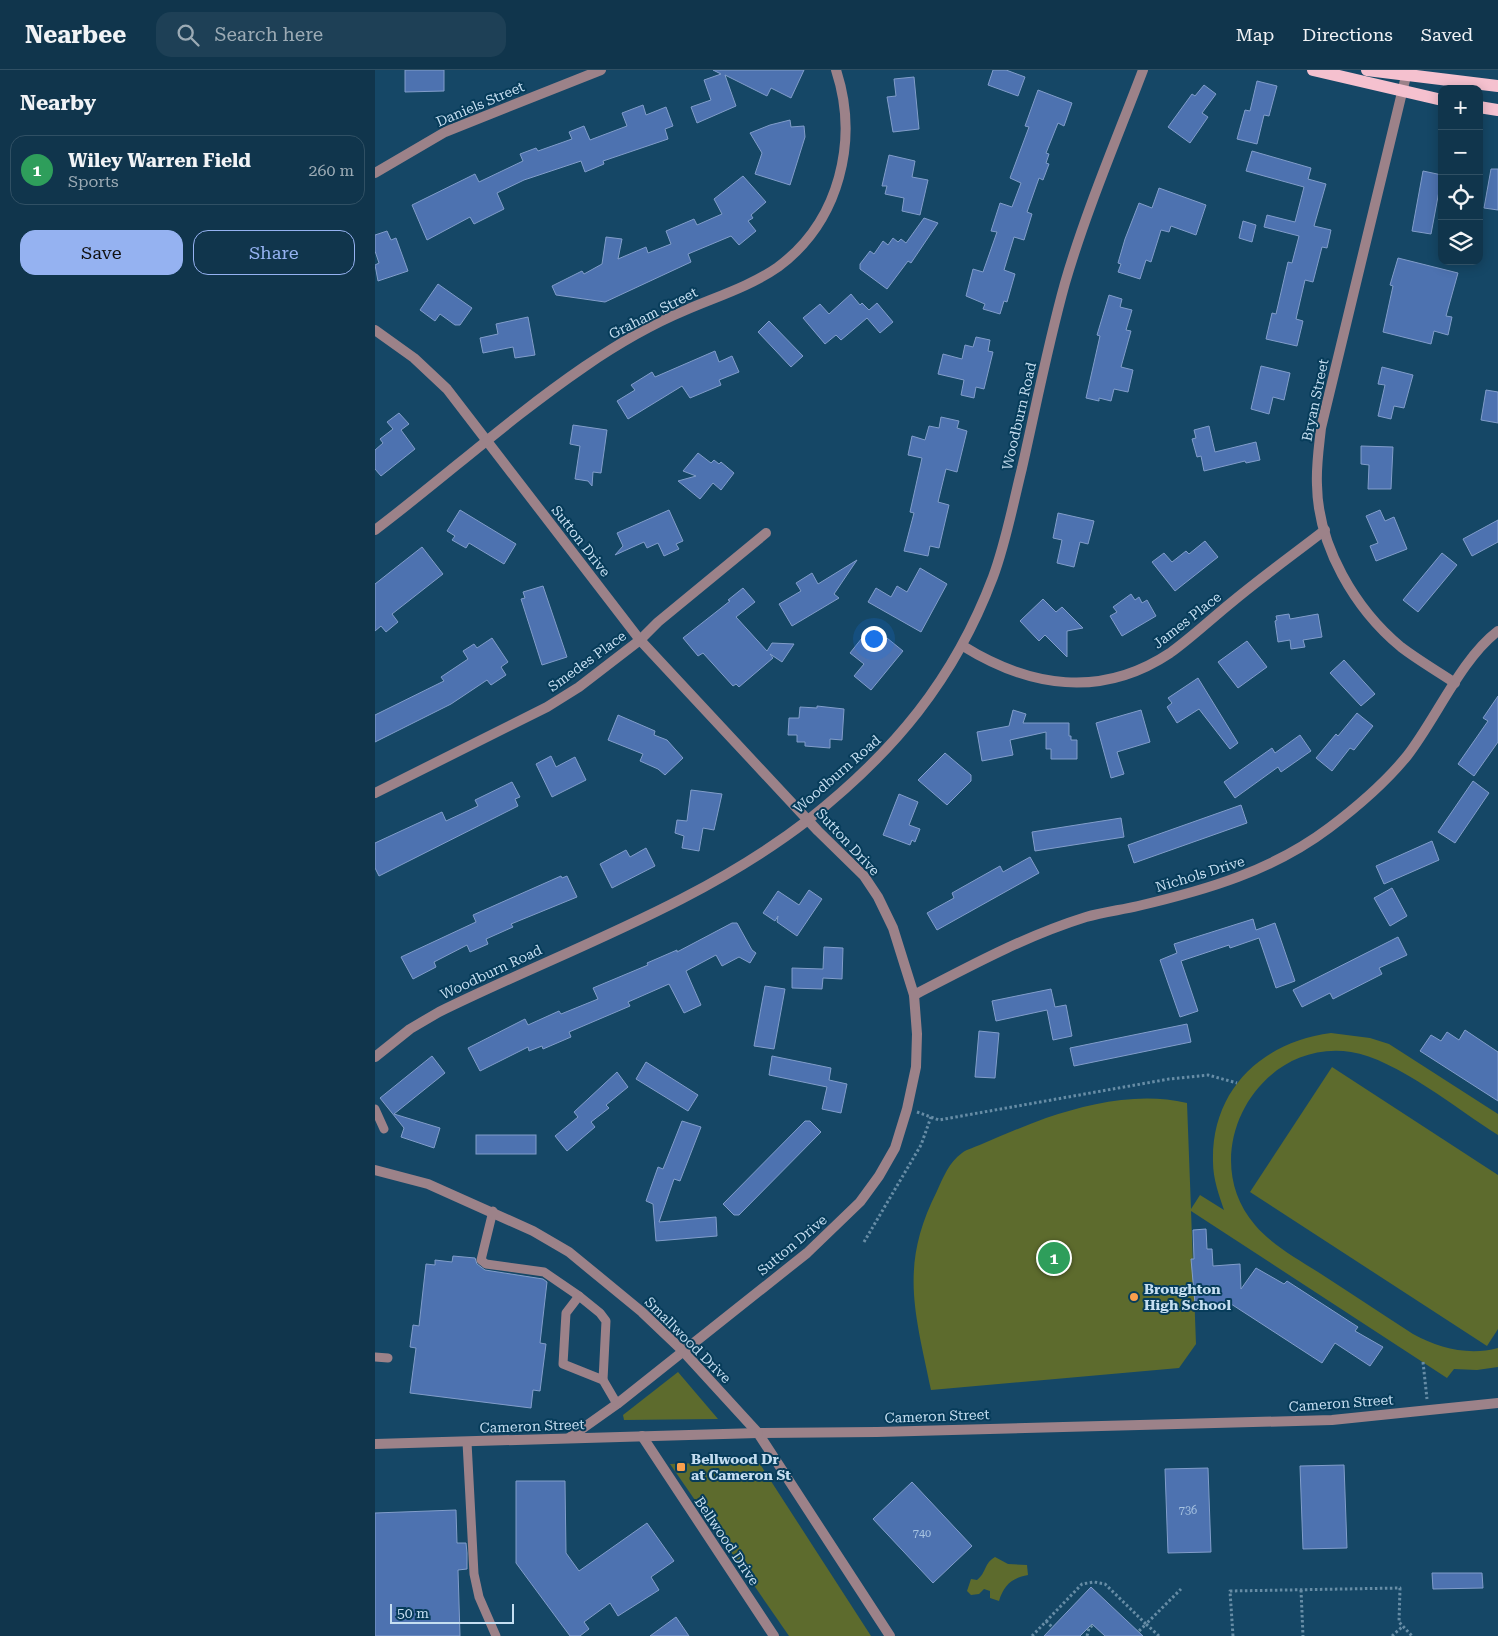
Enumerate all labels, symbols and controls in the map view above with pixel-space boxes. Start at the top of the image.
search box [156,12,506,57]
text: Nearbee [25,21,126,49]
icon: search [174,21,202,49]
text: Search here [214,23,323,46]
text: Map [1236,24,1274,45]
text: Directions [1302,24,1393,45]
text: Saved [1421,24,1473,45]
street label: Daniels Street [434,78,526,130]
map controls [1438,85,1483,265]
button: + [1438,85,1483,130]
text: Nearby [20,91,96,115]
button: − [1438,130,1483,175]
text: Wiley Warren Field [68,149,251,172]
text: 1 [33,161,41,180]
text: 260 m [308,161,354,180]
text: Sports [68,172,119,191]
button: locate [1438,175,1483,220]
button: layers [1438,220,1483,265]
button: Save [20,230,183,275]
button: Share [193,230,355,275]
street label: Graham Street [606,284,700,342]
street label: Bryan Street [1298,357,1332,443]
street label: Woodburn Road [999,360,1039,472]
street label: Sutton Drive [548,502,614,580]
street label: James Place [1150,588,1224,652]
your location [861,626,887,652]
street label: Smedes Place [545,627,629,695]
street label: Woodburn Road [790,732,884,816]
street label: Sutton Drive [813,805,883,879]
street label: Nichols Drive [1154,853,1247,895]
street label: Woodburn Road [438,941,544,1003]
street label: Sutton Drive [754,1211,830,1279]
pin: 1 [1038,1239,1070,1277]
place label: Broughton High School [1144,1281,1231,1313]
marker: Broughton High School [1128,1291,1140,1303]
street label: Smallwood Drive [642,1294,735,1387]
street label: Cameron Street [1288,1391,1394,1415]
street label: Cameron Street [884,1406,990,1426]
street label: Cameron Street [479,1416,585,1436]
place label: Bellwood Dr at Cameron St [691,1451,791,1483]
marker: Bellwood Dr at Cameron St [675,1461,687,1473]
street label: Bellwood Drive [692,1494,763,1589]
house number: 736 [1179,1504,1197,1517]
house number: 740 [913,1527,931,1540]
scale bar [390,1601,514,1624]
text: 50 m [397,1605,429,1621]

